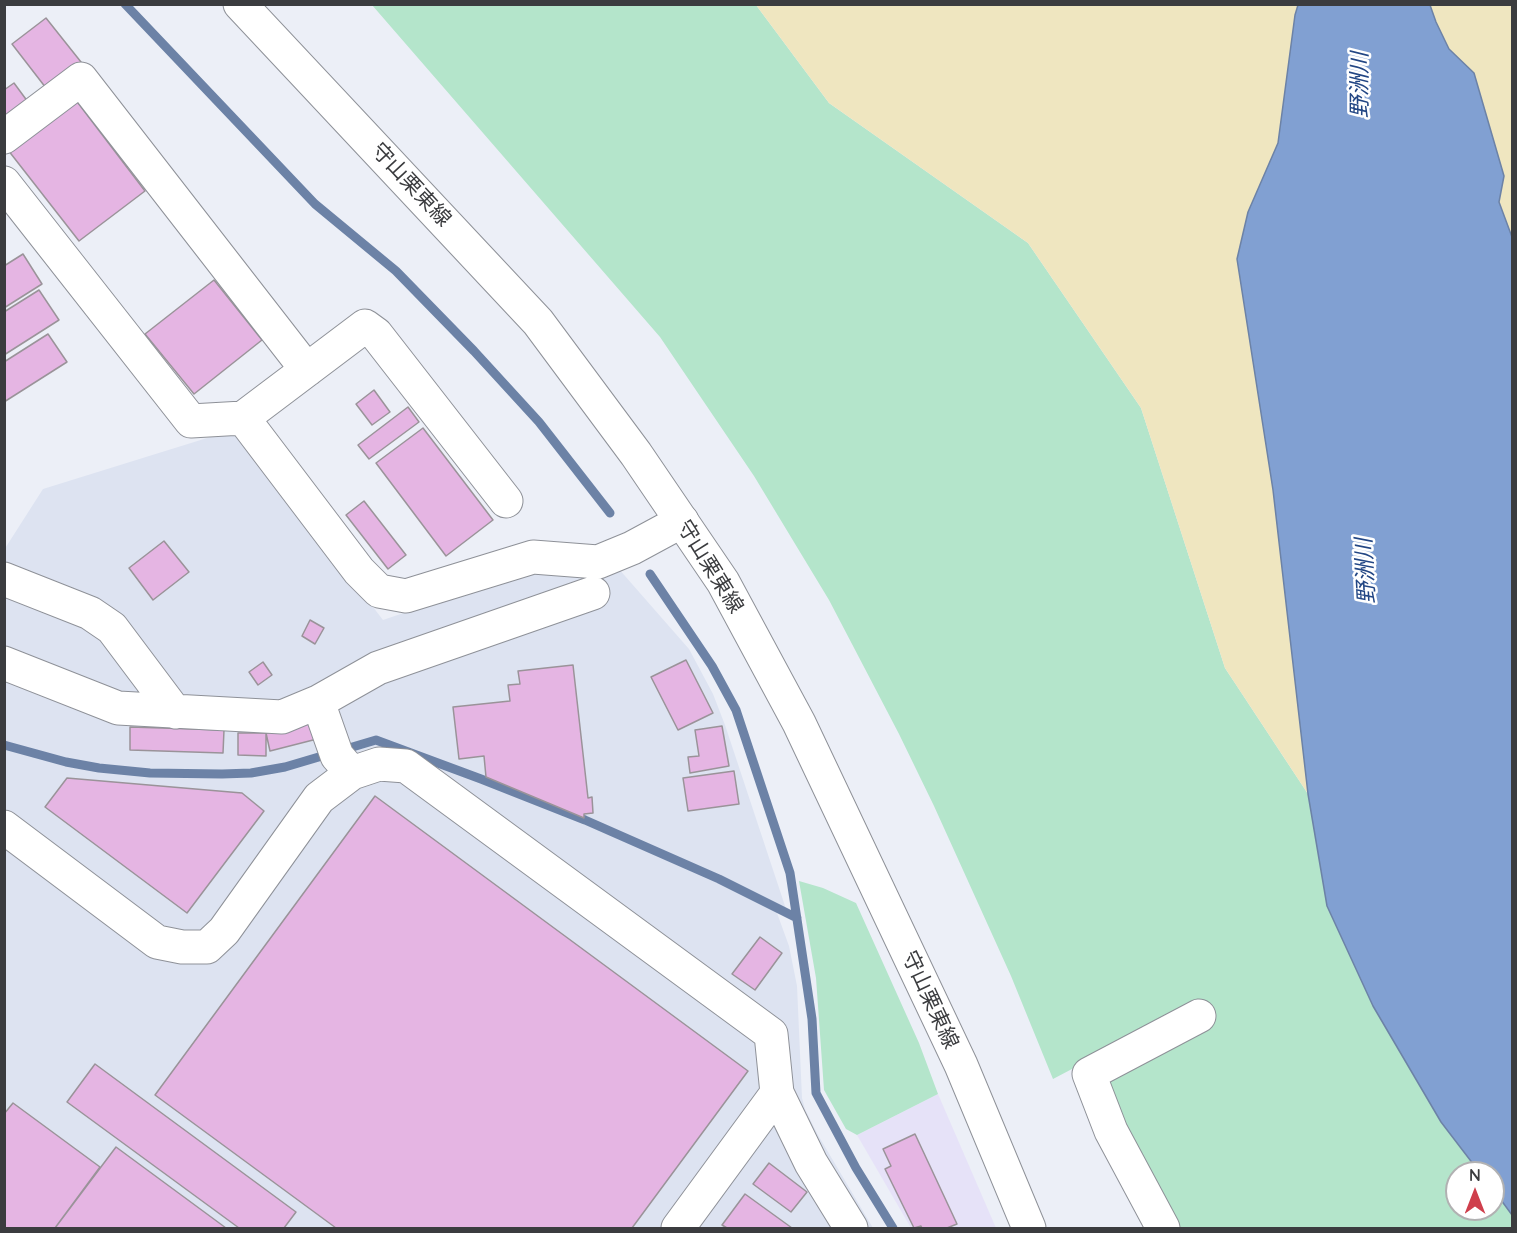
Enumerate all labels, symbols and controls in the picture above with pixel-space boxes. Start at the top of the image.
water label: 野洲川 [1347,52,1373,118]
street label: 守山栗東線 [366,138,456,232]
street label: 守山栗東線 [671,516,749,618]
water label: 野洲川 [1351,537,1381,605]
street label: 守山栗東線 [896,947,964,1053]
north arrow [1445,1161,1505,1221]
text: N [1469,1165,1481,1185]

